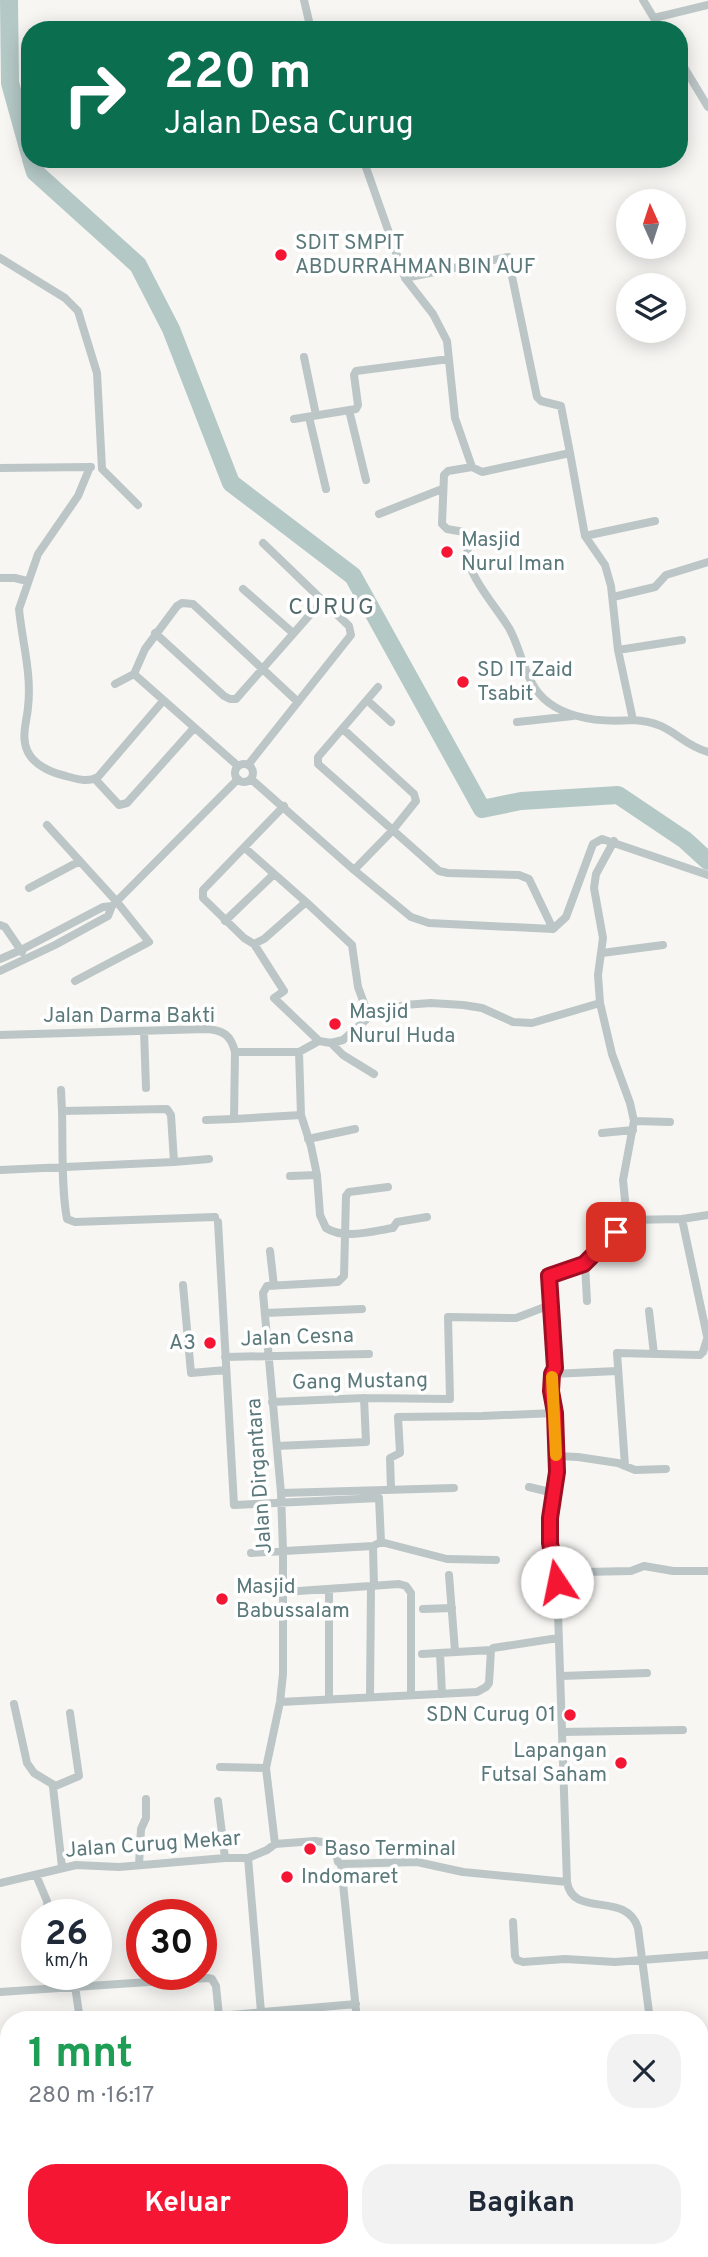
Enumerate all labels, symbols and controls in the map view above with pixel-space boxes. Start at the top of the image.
text: 220 m [164,44,311,106]
icon: right [49,49,140,140]
text: Jalan Desa Curug [164,105,414,145]
north arrow [616,189,686,259]
map controls [616,189,686,343]
place label: SDIT SMPIT ABDURRAHMAN BIN AUF [295,230,535,281]
marker: SDIT SMPIT ABDURRAHMAN BIN AUF [273,247,289,263]
button: layers [616,273,686,343]
place label: Masjid Nurul Iman [461,527,565,578]
marker: Masjid Nurul Iman [439,544,455,560]
district label: CURUG [288,594,376,623]
place label: SD IT Zaid Tsabit [477,657,573,708]
marker: SD IT Zaid Tsabit [455,674,471,690]
place label: Masjid Nurul Huda [349,999,455,1050]
street label: Jalan Darma Bakti [43,1003,215,1030]
marker: Masjid Nurul Huda [327,1016,343,1032]
pin [586,1202,646,1262]
icon: arrive [597,1213,635,1251]
street label: Jalan Cesna [240,1323,354,1353]
place label: A3 [169,1330,196,1357]
marker: A3 [202,1335,218,1351]
street label: Gang Mustang [292,1367,428,1397]
street label: Jalan Dirgantara [241,1397,279,1555]
position arrow [520,1545,594,1619]
place label: Masjid Babussalam [236,1574,350,1625]
marker: Masjid Babussalam [214,1591,230,1607]
place label: SDN Curug 01 [426,1702,556,1729]
marker: SDN Curug 01 [562,1707,578,1723]
place label: Lapangan Futsal Saham [481,1738,607,1789]
marker: Lapangan Futsal Saham [613,1755,629,1771]
street label: Jalan Curug Mekar [64,1825,242,1865]
place label: Baso Terminal [324,1836,456,1863]
marker: Baso Terminal [302,1841,318,1857]
place label: Indomaret [301,1864,398,1891]
marker: Indomaret [279,1869,295,1885]
speed limit sign: 30 [126,1899,217,1990]
text: 26 [45,1913,88,1957]
text: km/h [45,1950,88,1973]
text: 1 mnt [28,2029,133,2082]
button: close [607,2034,681,2108]
text: 280 m · 16:17 [28,2082,154,2111]
button: Keluar [28,2164,348,2244]
button: Bagikan [362,2164,681,2244]

